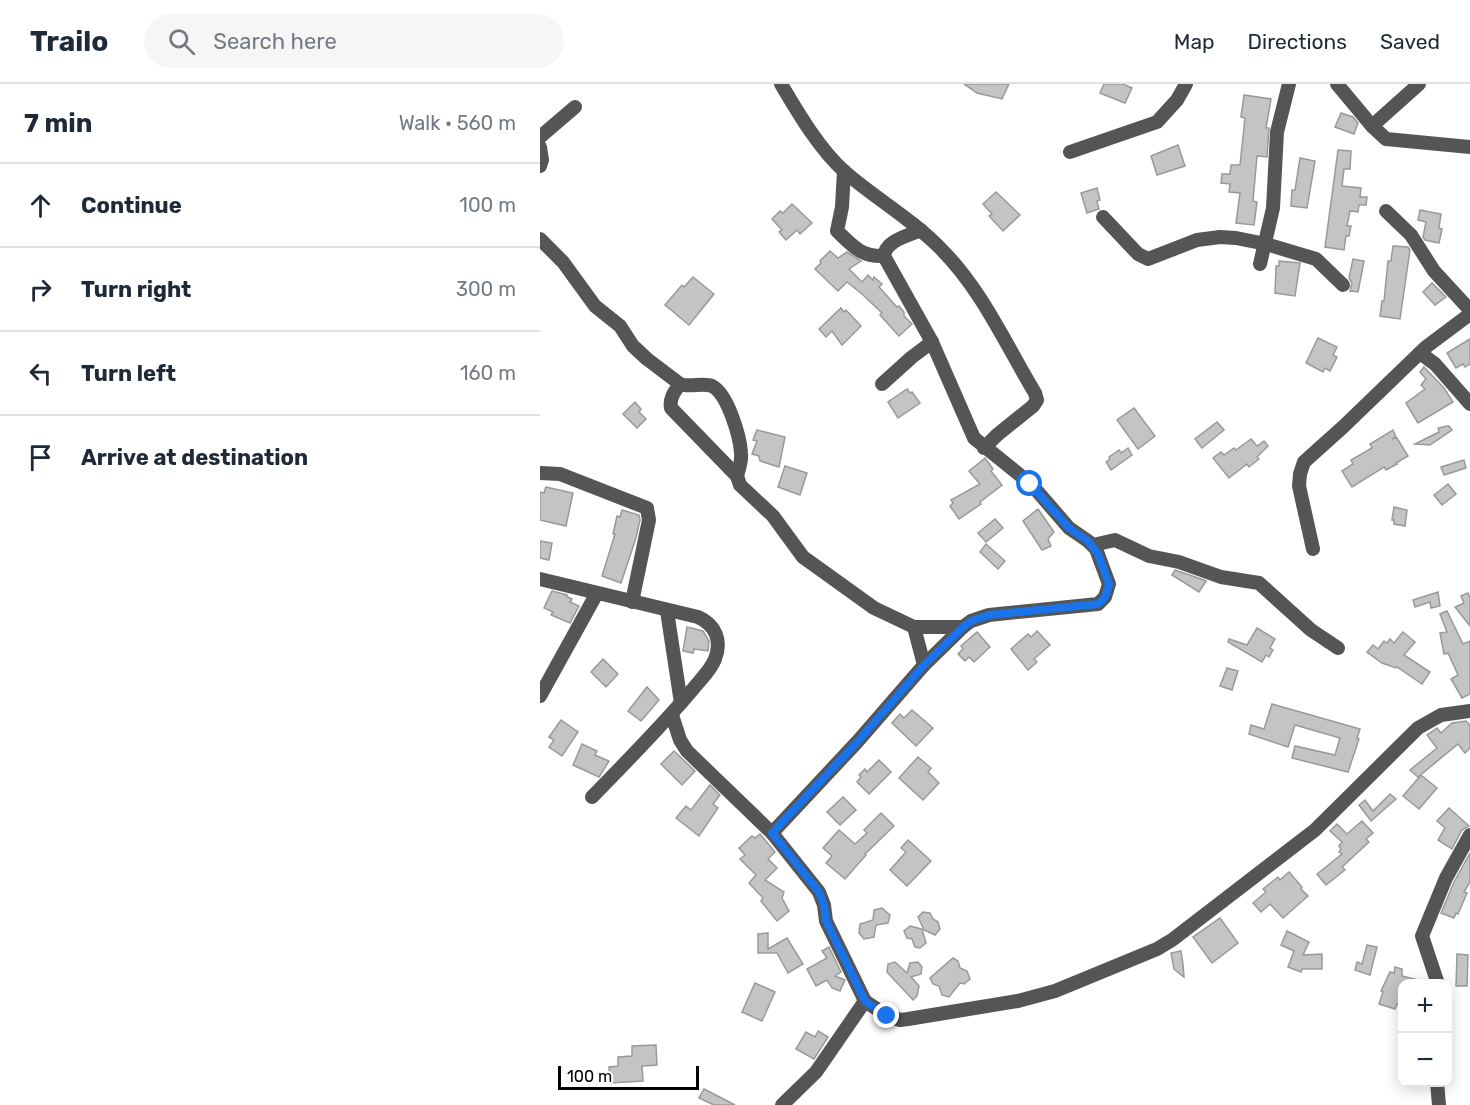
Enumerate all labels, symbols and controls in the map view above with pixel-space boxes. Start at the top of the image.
search box [144,14,564,68]
text: Trailo [30,25,108,58]
icon: search [165,25,198,58]
text: Search here [213,28,337,55]
text: Map [1174,29,1215,54]
text: Directions [1248,29,1347,54]
text: Saved [1380,29,1440,54]
text: 7 min [24,108,92,139]
text: Walk · 560 m [399,111,516,135]
icon: ahead [24,189,57,222]
text: Continue [81,192,182,219]
text: 100 m [459,193,516,217]
icon: right [24,273,57,306]
text: Turn right [81,276,191,303]
text: 300 m [456,277,516,301]
icon: left [24,357,57,390]
text: Turn left [81,360,176,387]
text: 160 m [460,361,516,385]
icon: arrive [24,441,57,474]
text: Arrive at destination [81,444,308,471]
route start [1016,470,1042,496]
map controls [1398,979,1452,1087]
button: + [1398,979,1452,1033]
route end [873,1002,899,1028]
button: − [1398,1033,1452,1087]
scale bar [558,1063,699,1090]
text: 100 m [567,1067,612,1086]

